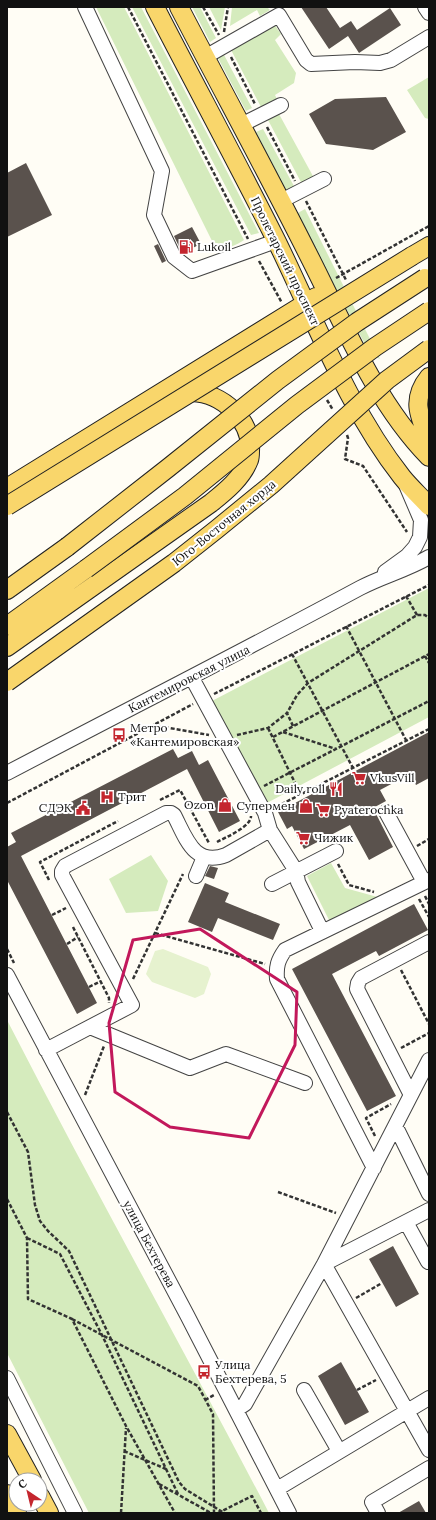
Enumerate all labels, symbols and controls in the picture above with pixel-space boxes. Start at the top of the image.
street label: Пролетарский проспект [248,194,323,328]
fuel station icon: Lukoil [178,239,194,255]
place label: Lukoil [197,239,231,254]
street label: Юго-Восточная хорда [169,476,278,569]
street label: Кантемировская улица [126,641,252,716]
place label: Метро «Кантемировская» [130,720,239,749]
bus stop icon: Метро «Кантемировская» [111,727,127,743]
supermarket icon: VkusVill [351,770,367,786]
place label: VkusVill [369,770,414,785]
place label: Daily roll [275,781,325,796]
restaurant icon: Daily roll [328,781,344,797]
hospital icon: Трит [99,789,115,805]
place label: Трит [118,789,146,804]
place label: Ozon [184,797,214,812]
shop icon: Ozon [217,797,233,813]
place label: Супермен [236,798,295,813]
shop icon: Супермен [298,798,314,814]
place label: СДЭК [39,800,73,815]
public building icon: СДЭК [75,800,91,816]
supermarket icon: Pyaterochka [315,802,331,818]
place label: Pyaterochka [334,802,403,817]
supermarket icon: Чижик [295,830,311,846]
place label: Чижик [314,830,354,845]
street label: улица Бехтерева [120,1198,179,1290]
place label: Улица Бехтерева, 5 [214,1357,287,1386]
bus stop icon: Улица Бехтерева, 5 [196,1364,212,1380]
north arrow [8,1472,48,1512]
text: С [15,1476,30,1492]

